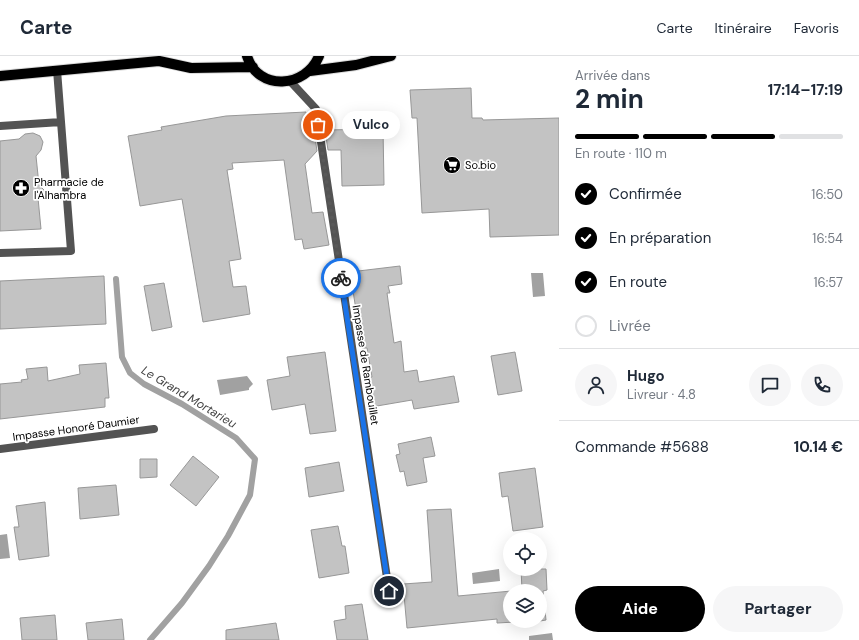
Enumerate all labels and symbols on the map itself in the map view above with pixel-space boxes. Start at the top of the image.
pin [301,108,335,142]
callout: Vulco [342,111,400,139]
supermarket icon: So.bio [442,155,462,175]
place label: So.bio [465,158,496,172]
place label: Pharmacie de l'Alhambra [34,175,104,202]
pharmacy icon: Pharmacie de l'Alhambra [11,178,31,198]
courier [321,258,361,298]
street label: Impasse de Rambouillet [350,304,382,426]
water label: Le Grand Mortarieu [138,362,240,432]
street label: Impasse Honoré Daumier [12,412,140,444]
pin [372,574,406,608]

